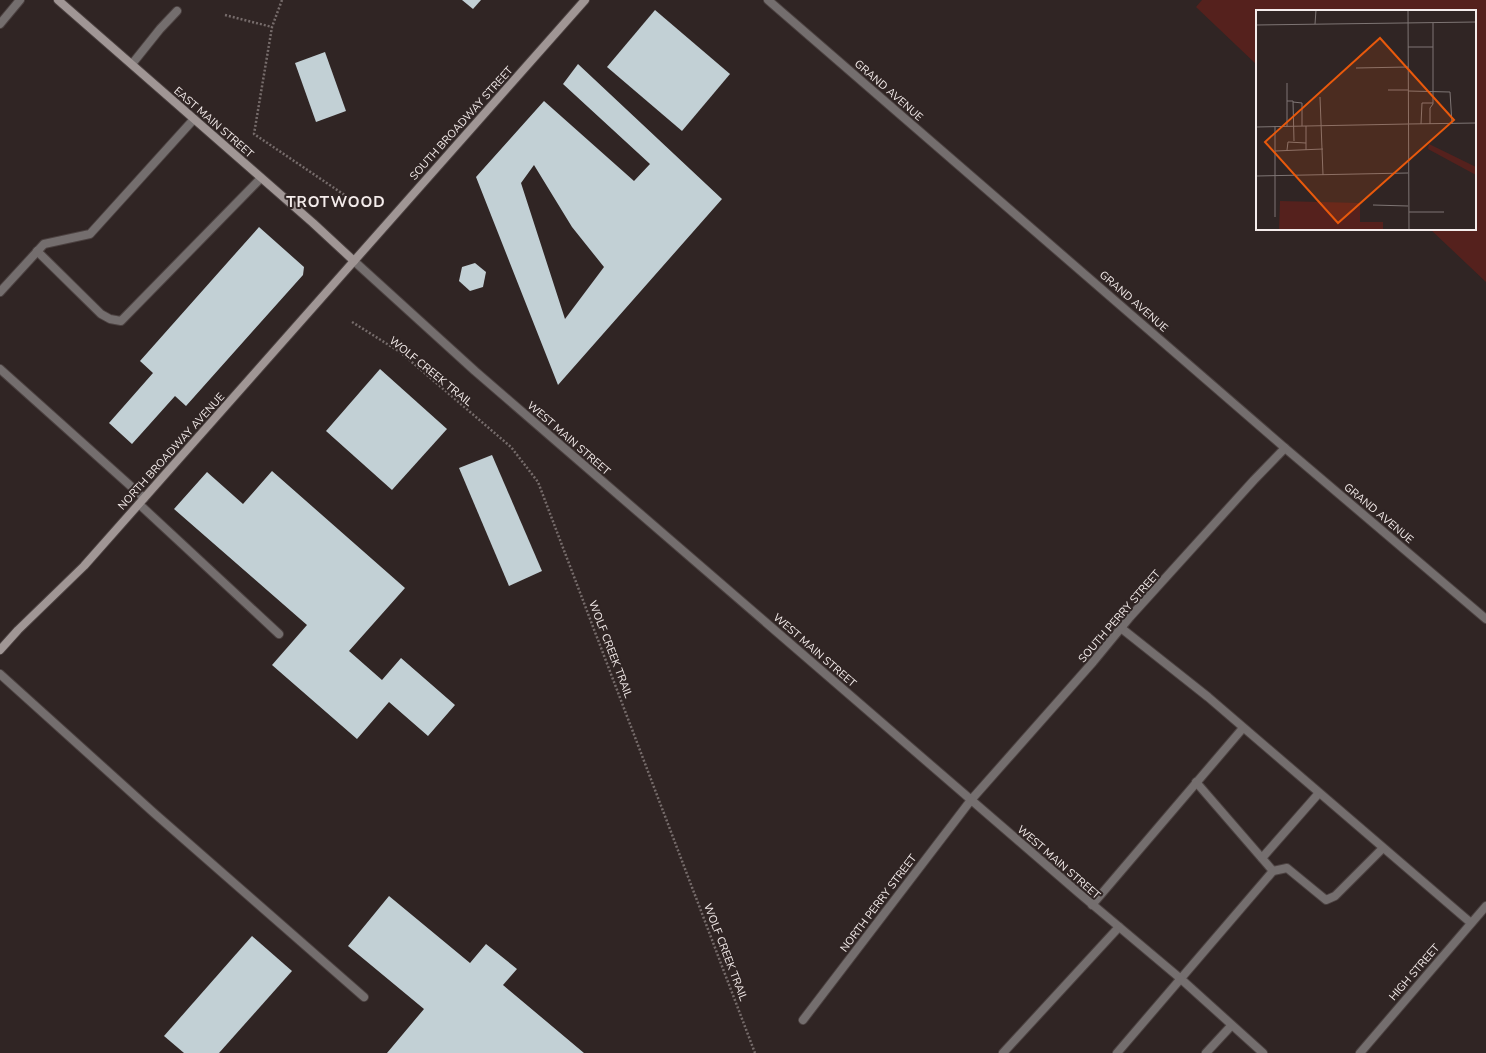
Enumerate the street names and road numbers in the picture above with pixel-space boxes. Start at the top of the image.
street label: GRAND AVENUE [851,56,926,124]
street label: SOUTH BROADWAY STREET [406,63,517,183]
street label: EAST MAIN STREET [171,83,257,162]
street label: GRAND AVENUE [1096,267,1171,335]
street label: WOLF CREEK TRAIL [386,333,476,410]
street label: NORTH BROADWAY AVENUE [115,390,228,513]
street label: WEST MAIN STREET [524,398,614,479]
street label: GRAND AVENUE [1341,480,1417,547]
street label: SOUTH PERRY STREET [1075,566,1164,666]
street label: WOLF CREEK TRAIL [585,598,636,700]
street label: WEST MAIN STREET [770,610,860,691]
street label: WEST MAIN STREET [1014,822,1104,903]
street label: NORTH PERRY STREET [837,851,920,955]
street label: WOLF CREEK TRAIL [700,901,751,1003]
street label: HIGH STREET [1386,941,1443,1004]

